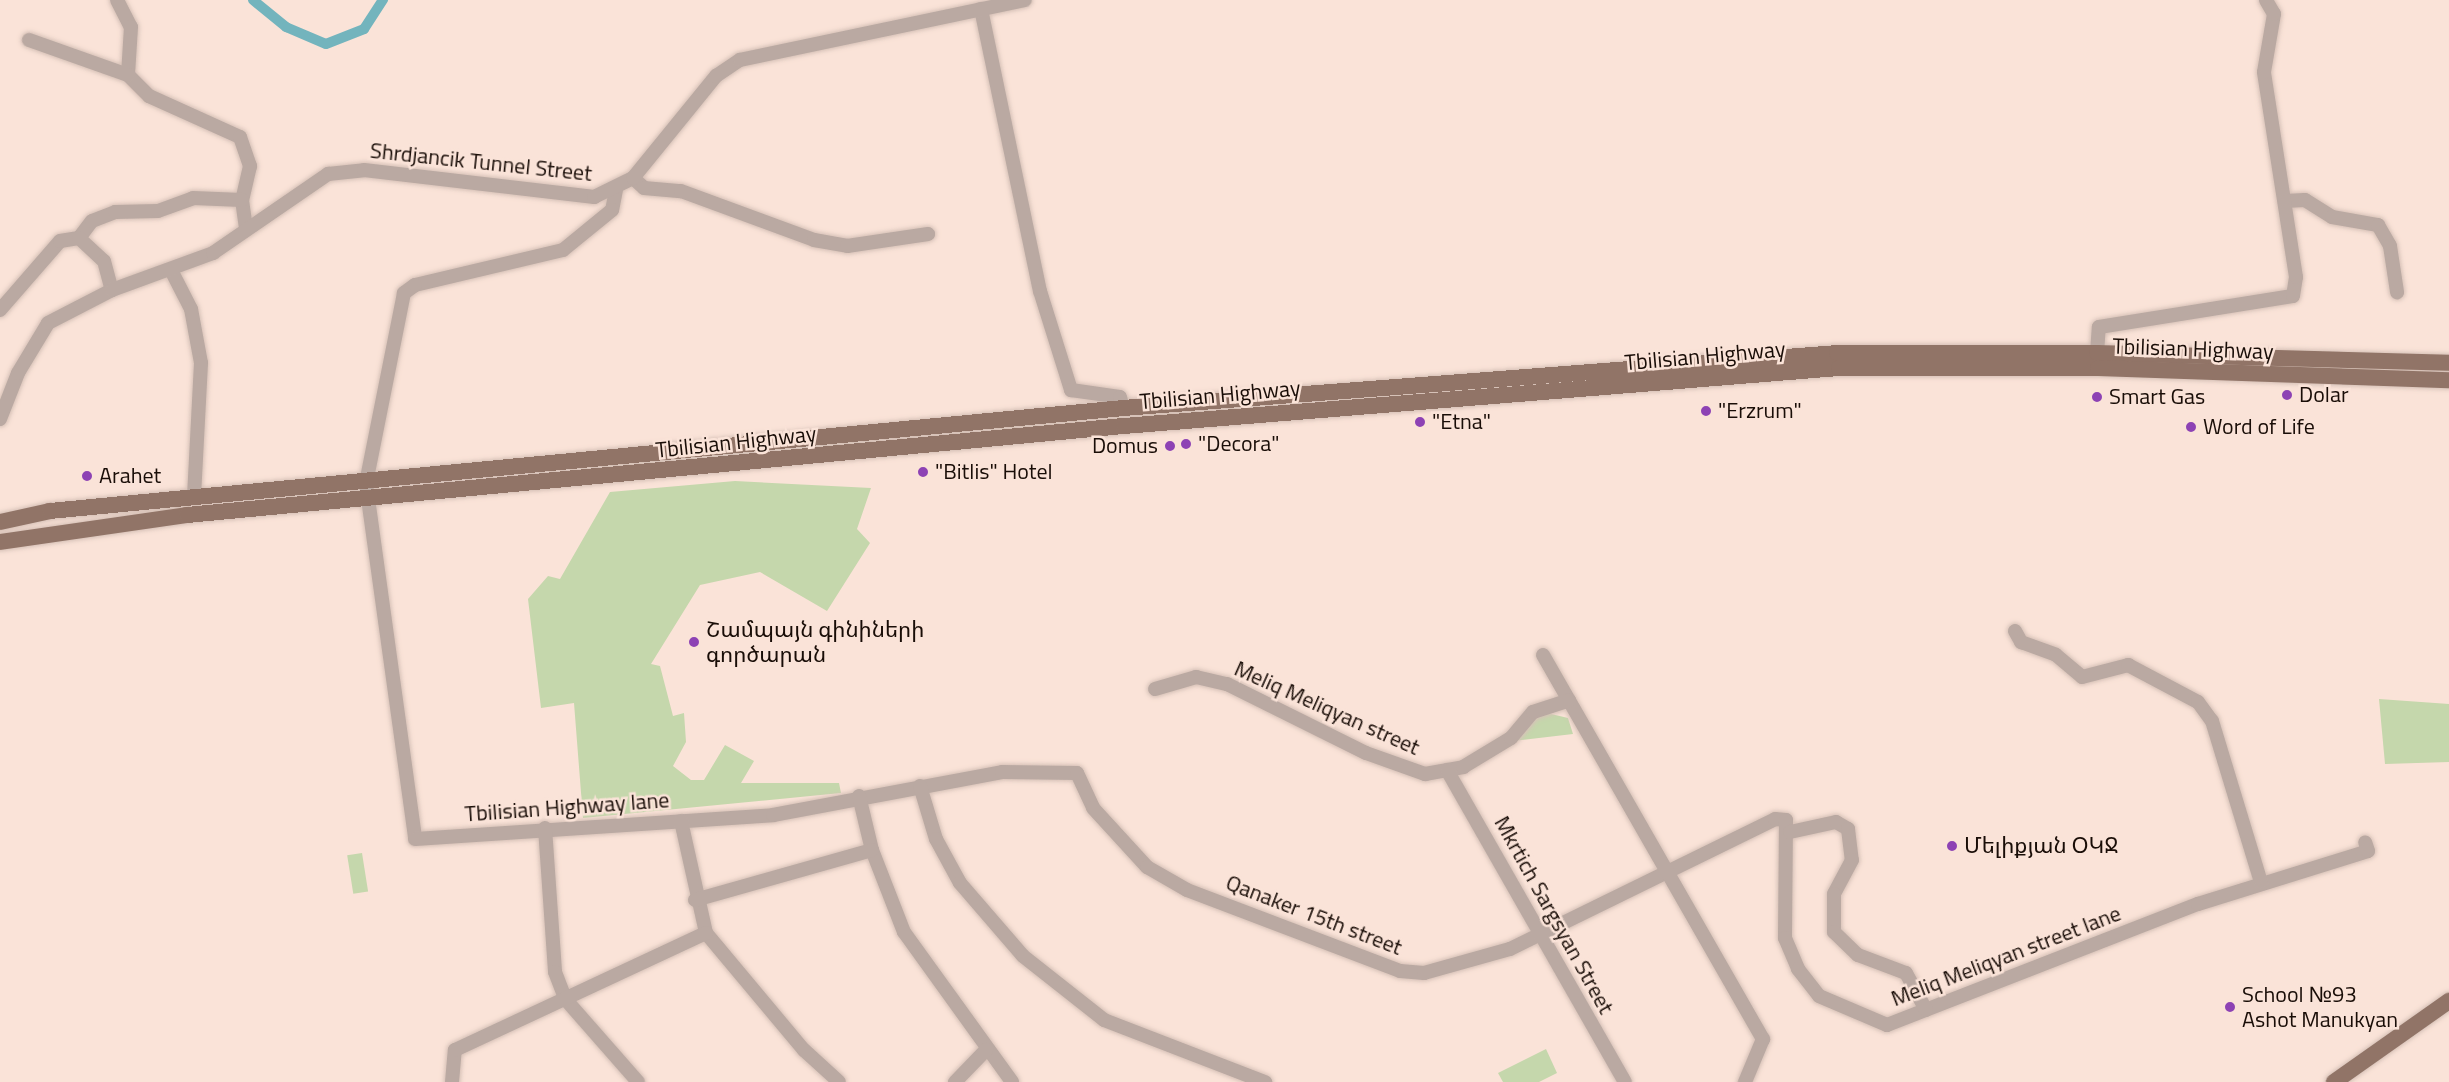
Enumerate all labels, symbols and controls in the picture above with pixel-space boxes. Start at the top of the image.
street label: Shrdjancik Tunnel Street [369,137,593,187]
street label: Tbilisian Highway [2112,333,2274,365]
street label: Tbilisian Highway [1624,336,1786,376]
street label: Tbilisian Highway [1139,375,1301,415]
place label: Dolar [2299,382,2349,408]
place label: Smart Gas [2109,384,2205,410]
marker: Dolar [2280,388,2294,402]
marker: Smart Gas [2090,390,2104,404]
place label: "Erzrum" [1718,398,1802,424]
marker: "Erzrum" [1699,404,1713,418]
place label: "Etna" [1432,409,1491,435]
place label: Word of Life [2203,414,2315,440]
marker: "Etna" [1413,415,1427,429]
street label: Tbilisian Highway [654,420,818,464]
marker: Word of Life [2184,420,2198,434]
place label: "Decora" [1198,431,1279,457]
place label: Domus [1092,433,1158,459]
marker: "Decora" [1179,437,1193,451]
marker: Domus [1163,439,1177,453]
place label: "Bitlis" Hotel [935,459,1053,485]
place label: Arahet [99,463,161,489]
marker: "Bitlis" Hotel [916,465,930,479]
marker: Arahet [80,469,94,483]
place label: Շամպայն գինիների գործարան [706,616,924,668]
marker: Շամպայն գինիների գործարան [687,635,701,649]
street label: Meliq Meliqyan street [1230,655,1424,761]
street label: Tbilisian Highway lane [464,787,670,827]
street label: Mkrtich Sargsyan Street [1489,812,1619,1018]
place label: Մելիքյան ՕԿՋ [1964,833,2118,859]
marker: Մելիքյան ՕԿՋ [1945,839,1959,853]
street label: Qanaker 15th street [1222,869,1406,961]
street label: Meliq Meliqyan street lane [1887,900,2125,1012]
place label: School №93 Ashot Manukyan [2242,981,2398,1032]
marker: School №93 Ashot Manukyan [2223,1000,2237,1014]

